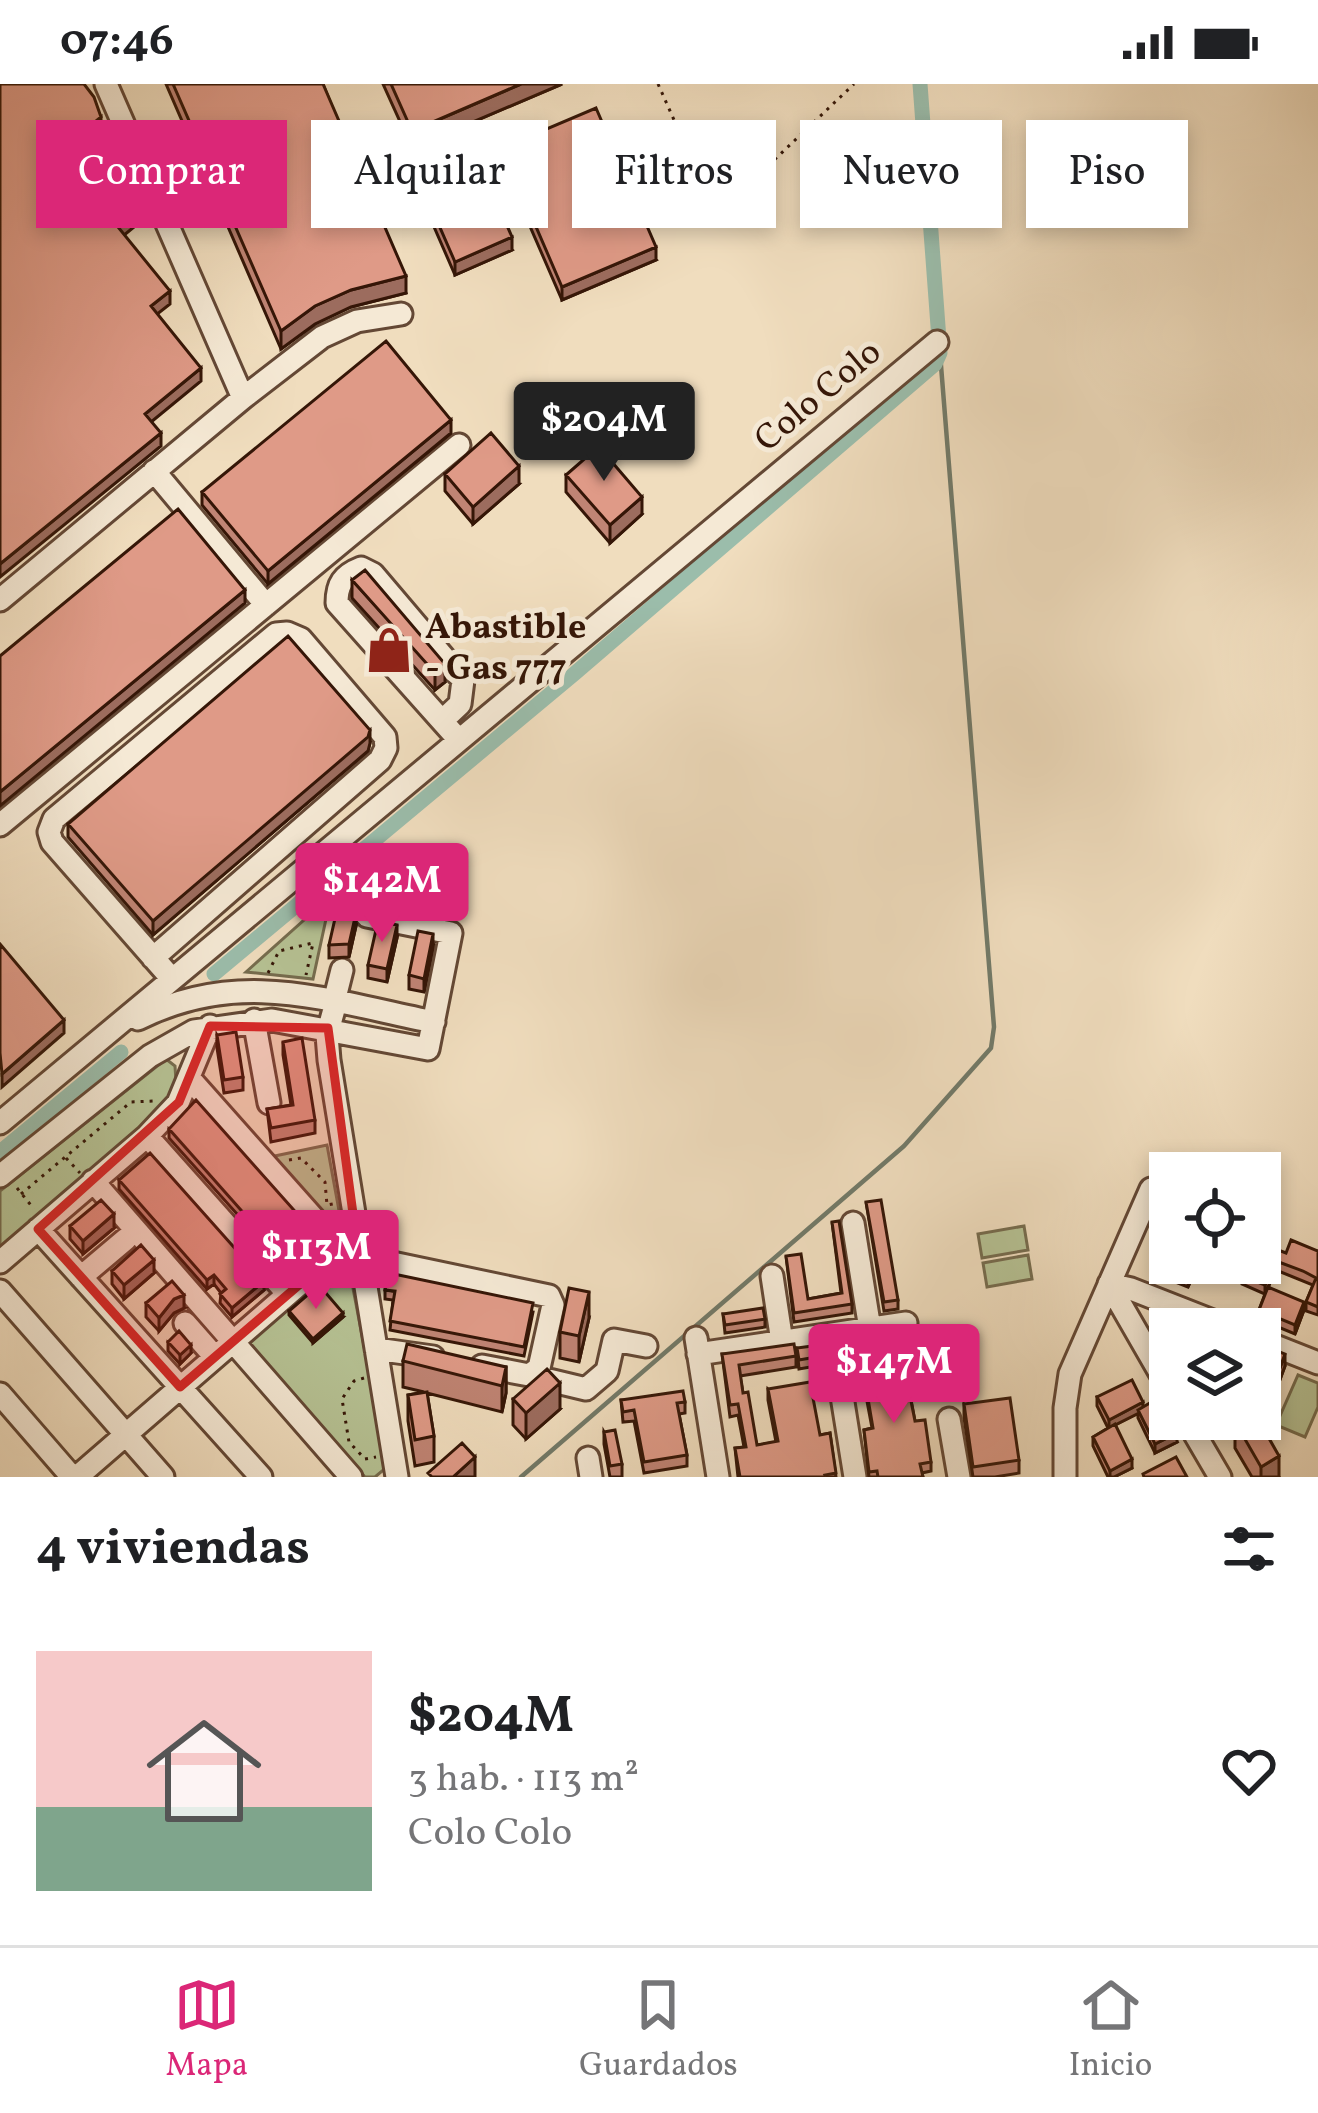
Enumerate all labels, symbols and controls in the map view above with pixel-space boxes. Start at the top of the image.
text: 07:46 [60,11,174,74]
chip: Comprar [36,120,287,228]
chip: Alquilar [311,120,548,228]
chip: Filtros [572,120,776,228]
chip: Nuevo [800,120,1002,228]
chip: Piso [1026,120,1188,228]
street label: Colo Colo [745,329,893,465]
pin: $204M [520,382,688,484]
text: $204M [541,394,667,448]
place label: Abastible - Gas 777 [425,604,586,695]
shop icon: Abastible - Gas 777 [364,625,414,675]
pin: $142M [298,843,466,945]
text: $142M [322,855,442,909]
map controls [1149,1152,1281,1440]
button: locate [1149,1152,1281,1284]
pin: $113M [232,1210,400,1312]
text: $113M [261,1222,371,1276]
button: layers [1149,1308,1281,1440]
pin: $147M [810,1324,978,1426]
text: $147M [836,1336,952,1390]
text: 4 viviendas [36,1514,310,1585]
icon: filters [1216,1516,1282,1582]
text: $204M [408,1682,573,1753]
icon: home [132,1699,276,1843]
icon: heart [1216,1738,1282,1804]
text: 3 hab. · 113 m² [408,1753,639,1807]
text: Colo Colo [408,1807,572,1861]
tab: Mapa [166,1972,248,2090]
tab: Guardados [579,1972,738,2090]
tab: Inicio [1069,1972,1152,2090]

